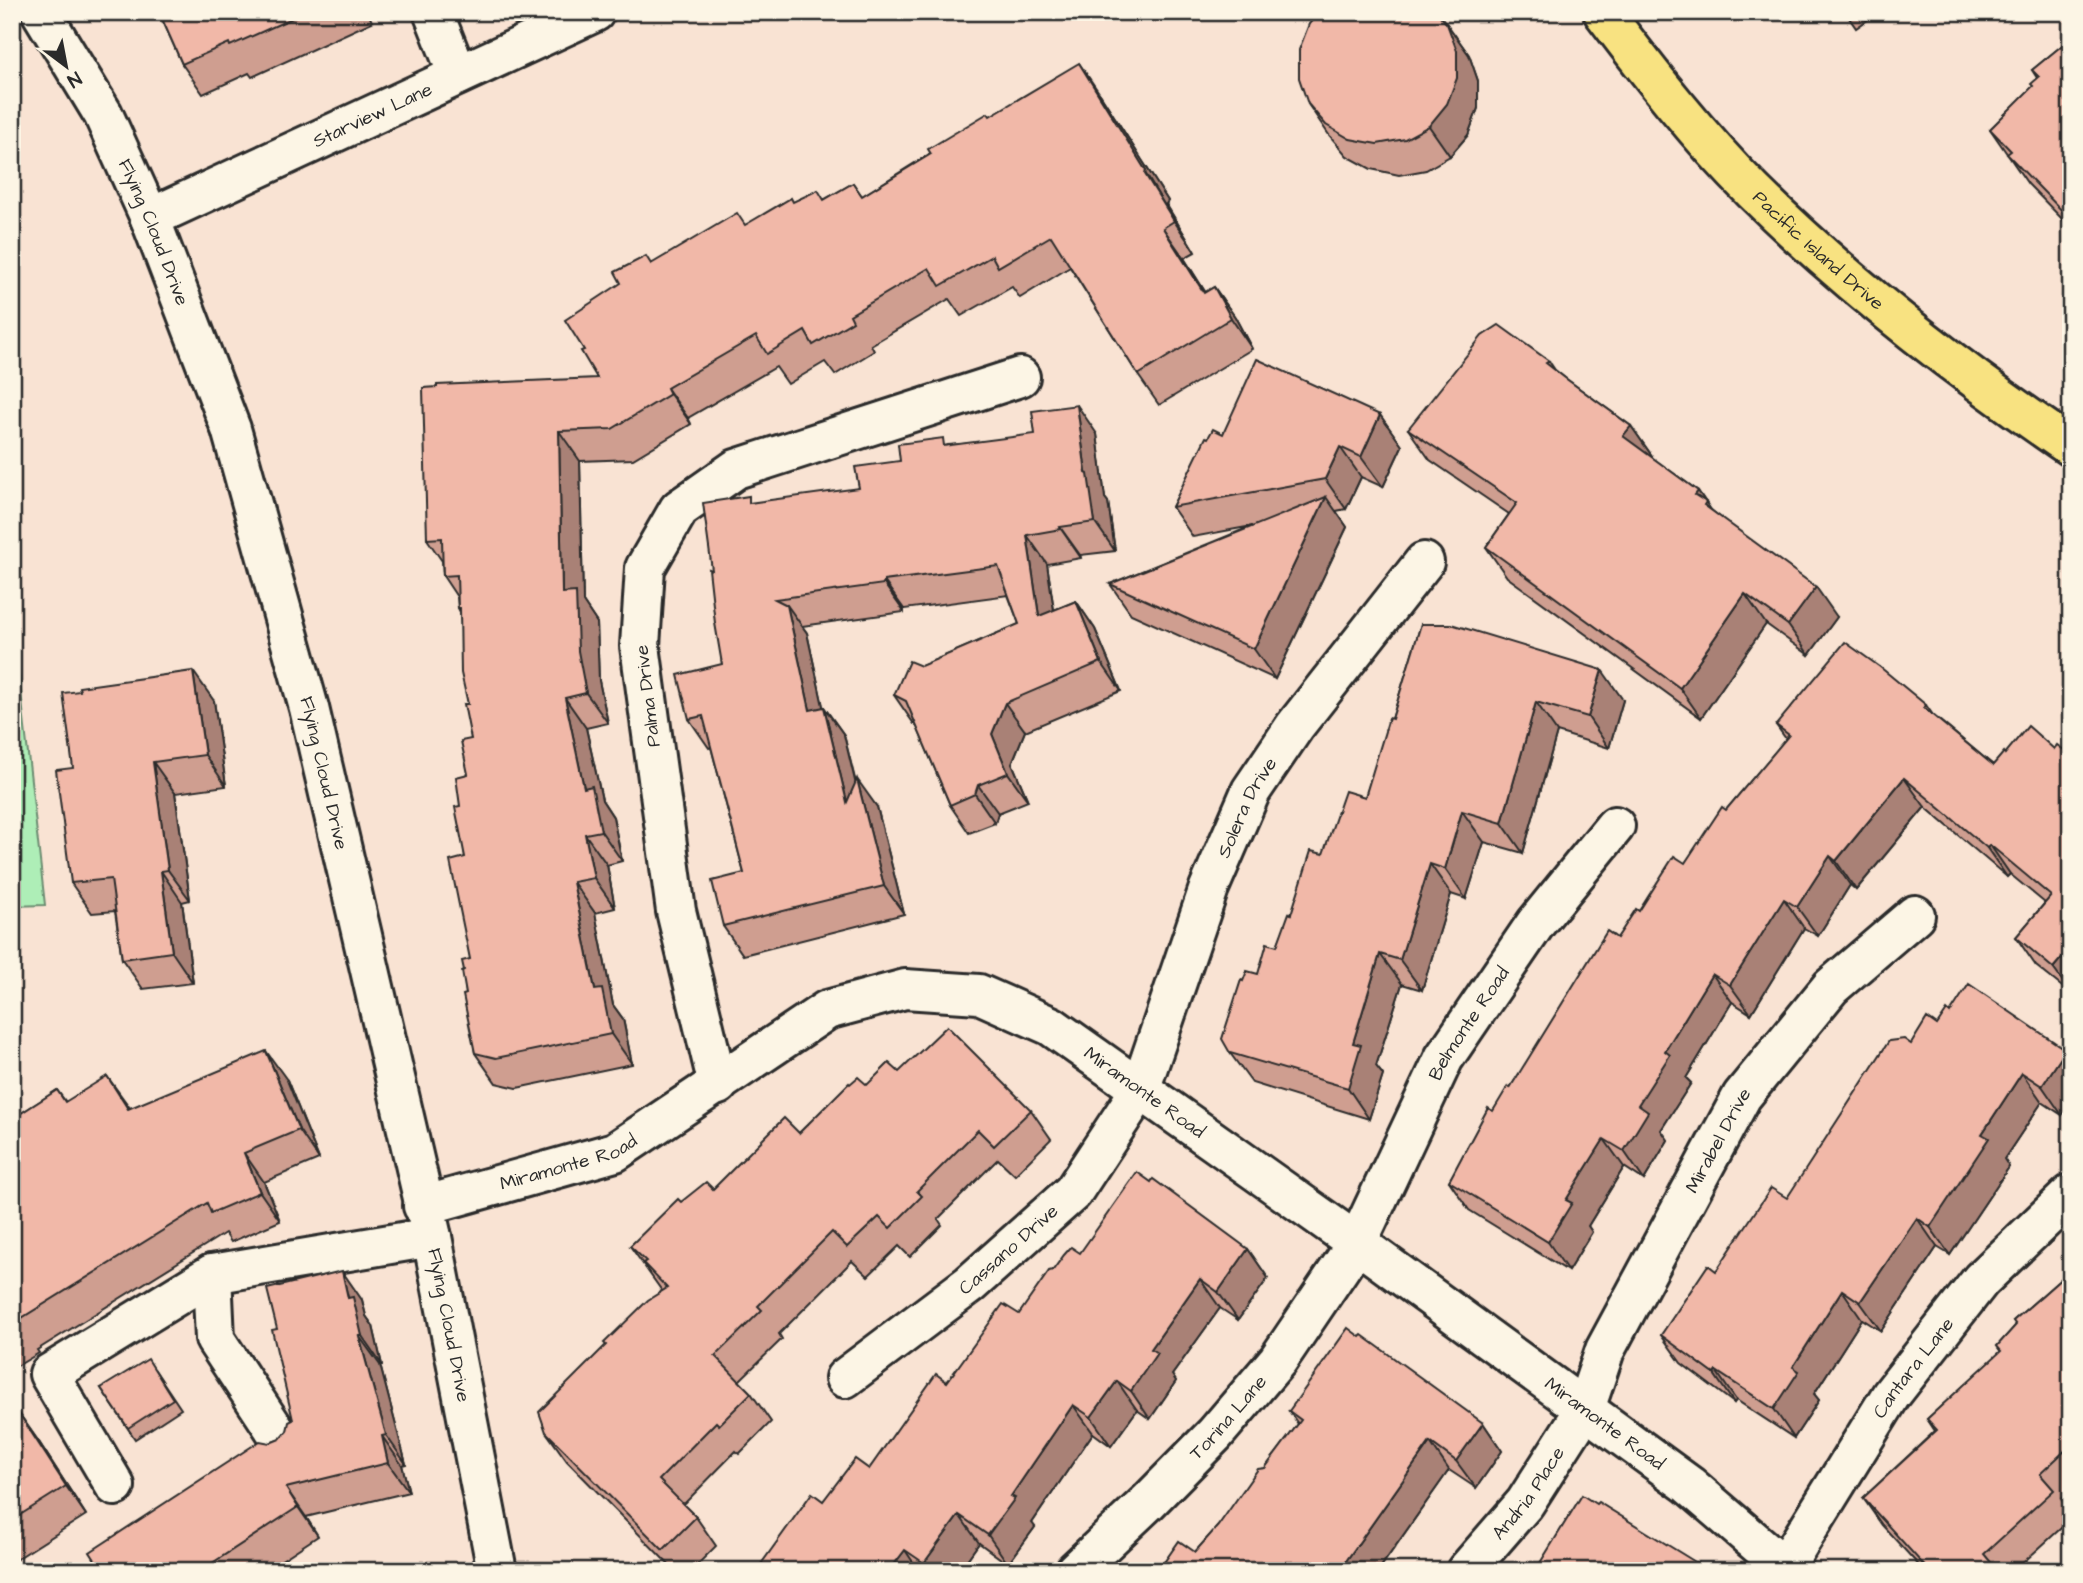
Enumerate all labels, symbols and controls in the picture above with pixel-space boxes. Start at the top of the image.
north arrow [32,32,102,102]
text: N [62,65,86,94]
street label: Starview Lane [308,76,436,154]
street label: Flying Cloud Drive [111,154,196,309]
street label: Pacific Island Drive [1746,184,1890,317]
street label: Palma Drive [628,643,668,749]
street label: Flying Cloud Drive [293,693,355,852]
street label: Solera Drive [1210,752,1284,862]
street label: Belmonte Road [1422,961,1516,1085]
street label: Miramonte Road [1078,1040,1211,1145]
street label: Mirabel Drive [1679,1082,1757,1198]
street label: Miramonte Road [497,1127,643,1197]
street label: Cassano Drive [953,1198,1064,1302]
street label: Flying Cloud Drive [421,1246,477,1404]
street label: Cantara Lane [1866,1312,1960,1424]
street label: Torina Lane [1183,1369,1273,1466]
street label: Miramonte Road [1539,1371,1671,1477]
street label: Andria Place [1486,1441,1571,1546]

